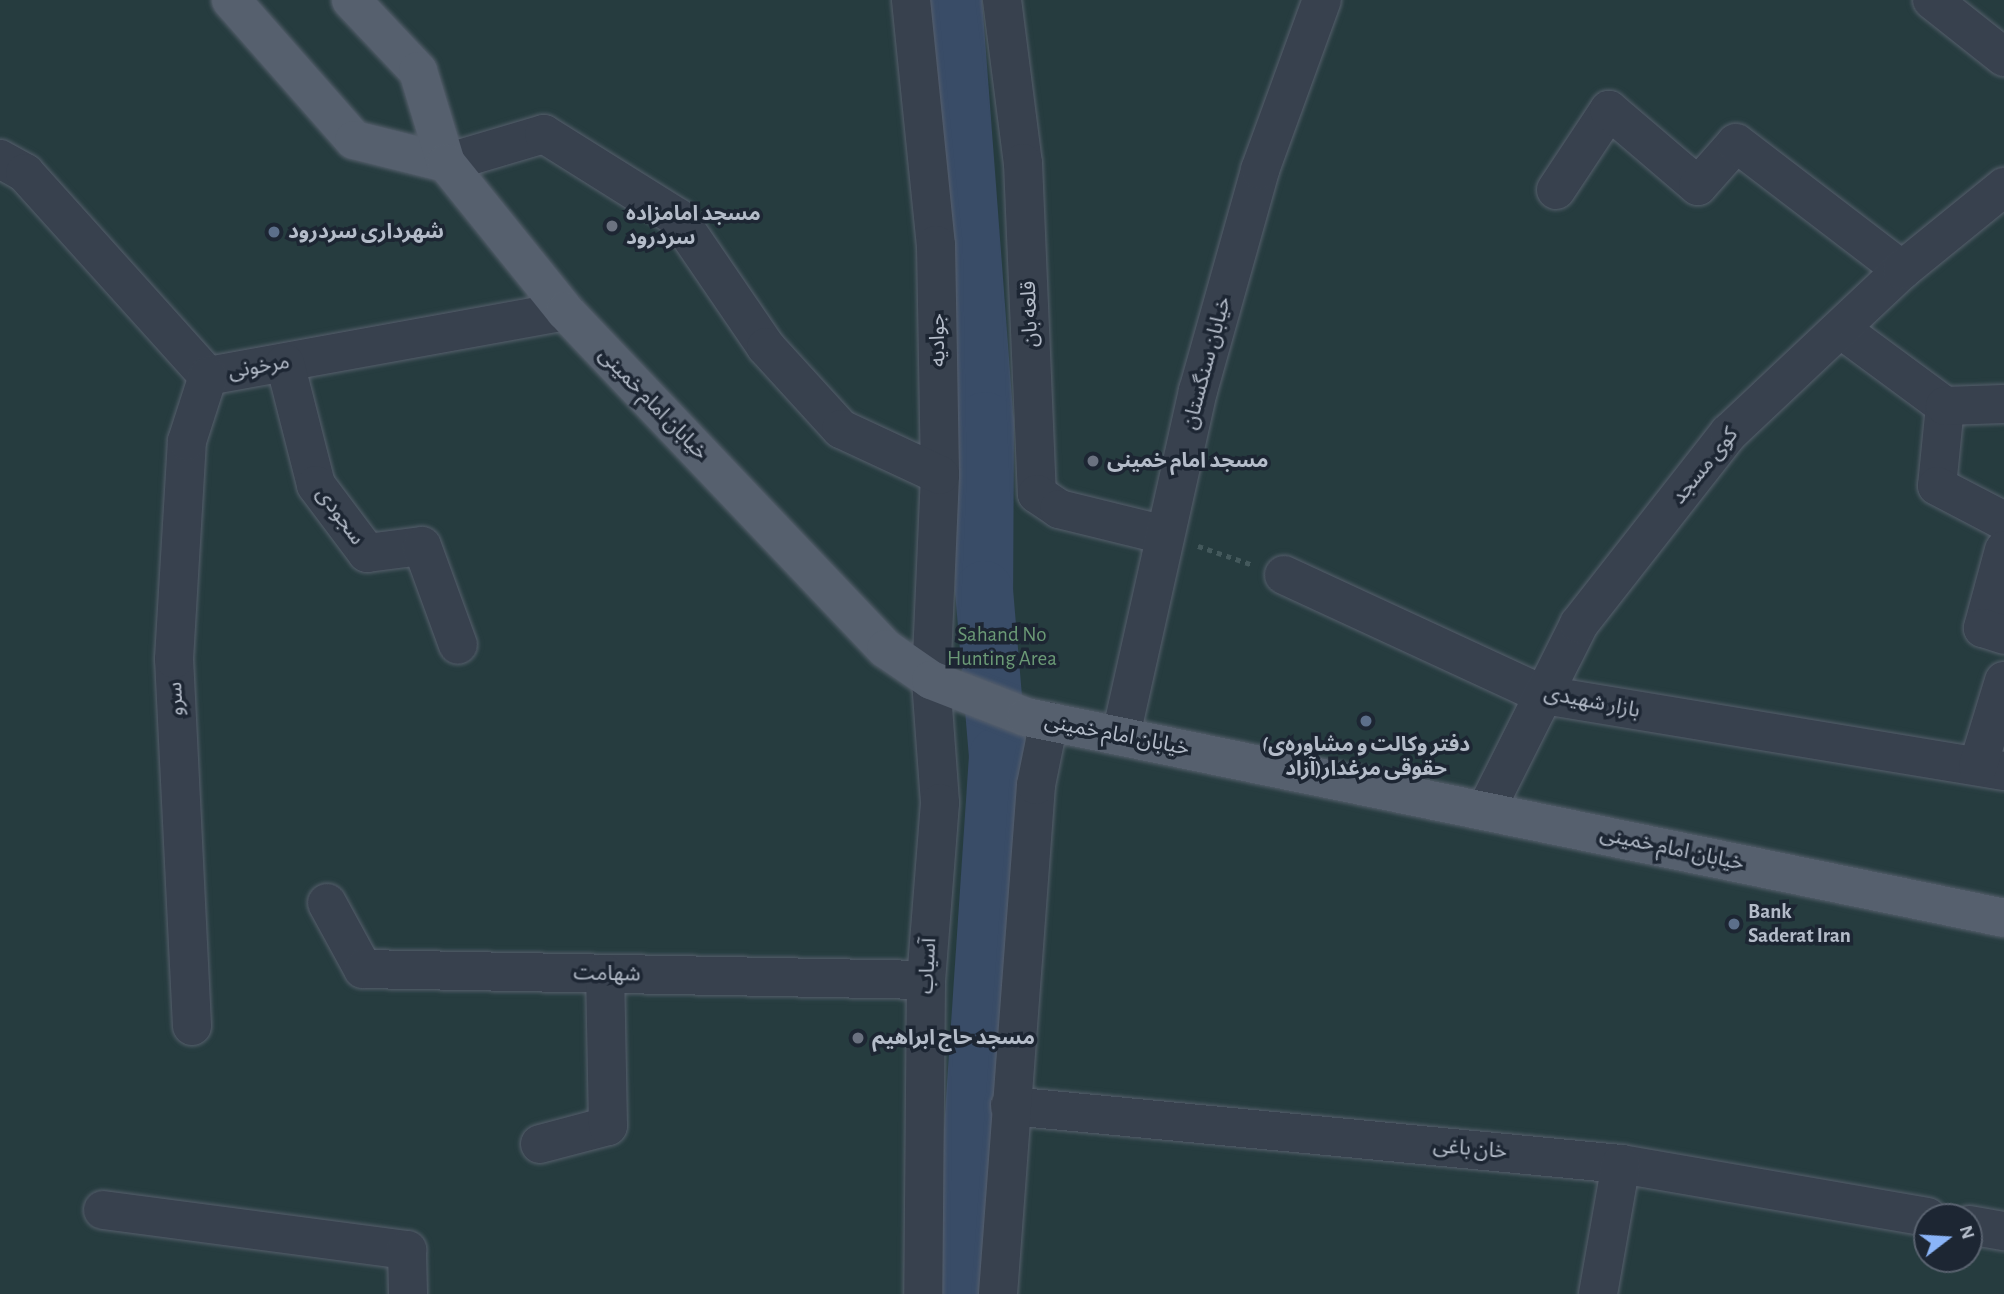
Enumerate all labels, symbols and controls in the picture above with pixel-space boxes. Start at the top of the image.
place label: مسجد امامزاده سردرود [626,201,761,251]
marker: مسجد امامزاده سردرود [604,218,620,234]
place label: شهرداری سردرود [288,219,444,245]
marker: شهرداری سردرود [266,224,282,240]
street label: قلعه بان [1016,280,1044,348]
street label: خیابان سنگستان [1177,294,1237,432]
street label: جوادیه [925,313,951,367]
street label: خیابان امام خمینی [593,342,713,466]
street label: مرخونی [226,349,292,385]
street label: کوی مسجد [1666,423,1744,509]
place label: مسجد امام خمینی [1107,448,1269,474]
marker: مسجد امام خمینی [1085,453,1101,469]
street label: سجودی [310,482,370,550]
park label: Sahand No Hunting Area [947,622,1057,672]
street label: بازار شهیدی [1542,680,1642,724]
street label: سرو [163,681,189,717]
street label: خیابان امام خمینی [1043,709,1191,761]
marker: (دفتر وکالت و مشاوره‌ی حقوقی مرغدار(آزاد [1358,713,1374,729]
place label: (دفتر وکالت و مشاوره‌ی حقوقی مرغدار(آزاد [1262,732,1470,782]
street label: خیابان امام خمینی [1598,821,1746,877]
place label: Bank Saderat Iran [1748,899,1851,949]
marker: Bank Saderat Iran [1726,916,1742,932]
street label: آسیاب [914,937,942,995]
street label: شهامت [573,961,641,987]
place label: مسجد حاج ابراهیم [872,1025,1035,1051]
marker: مسجد حاج ابراهیم [850,1030,866,1046]
street label: خان باغی [1432,1133,1508,1165]
north arrow [1913,1203,1983,1273]
text: N [1956,1223,1978,1241]

